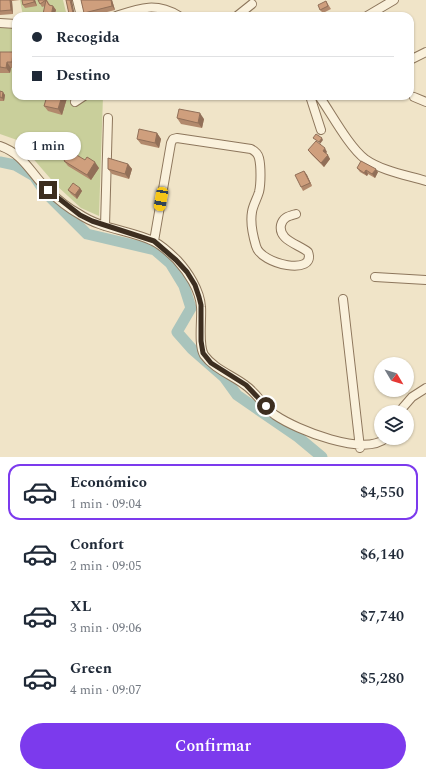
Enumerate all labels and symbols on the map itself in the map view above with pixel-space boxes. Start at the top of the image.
callout: 1 min [15,132,81,160]
route end [39,181,57,199]
car [153,186,169,212]
north arrow [374,357,414,397]
route start [257,397,275,415]

